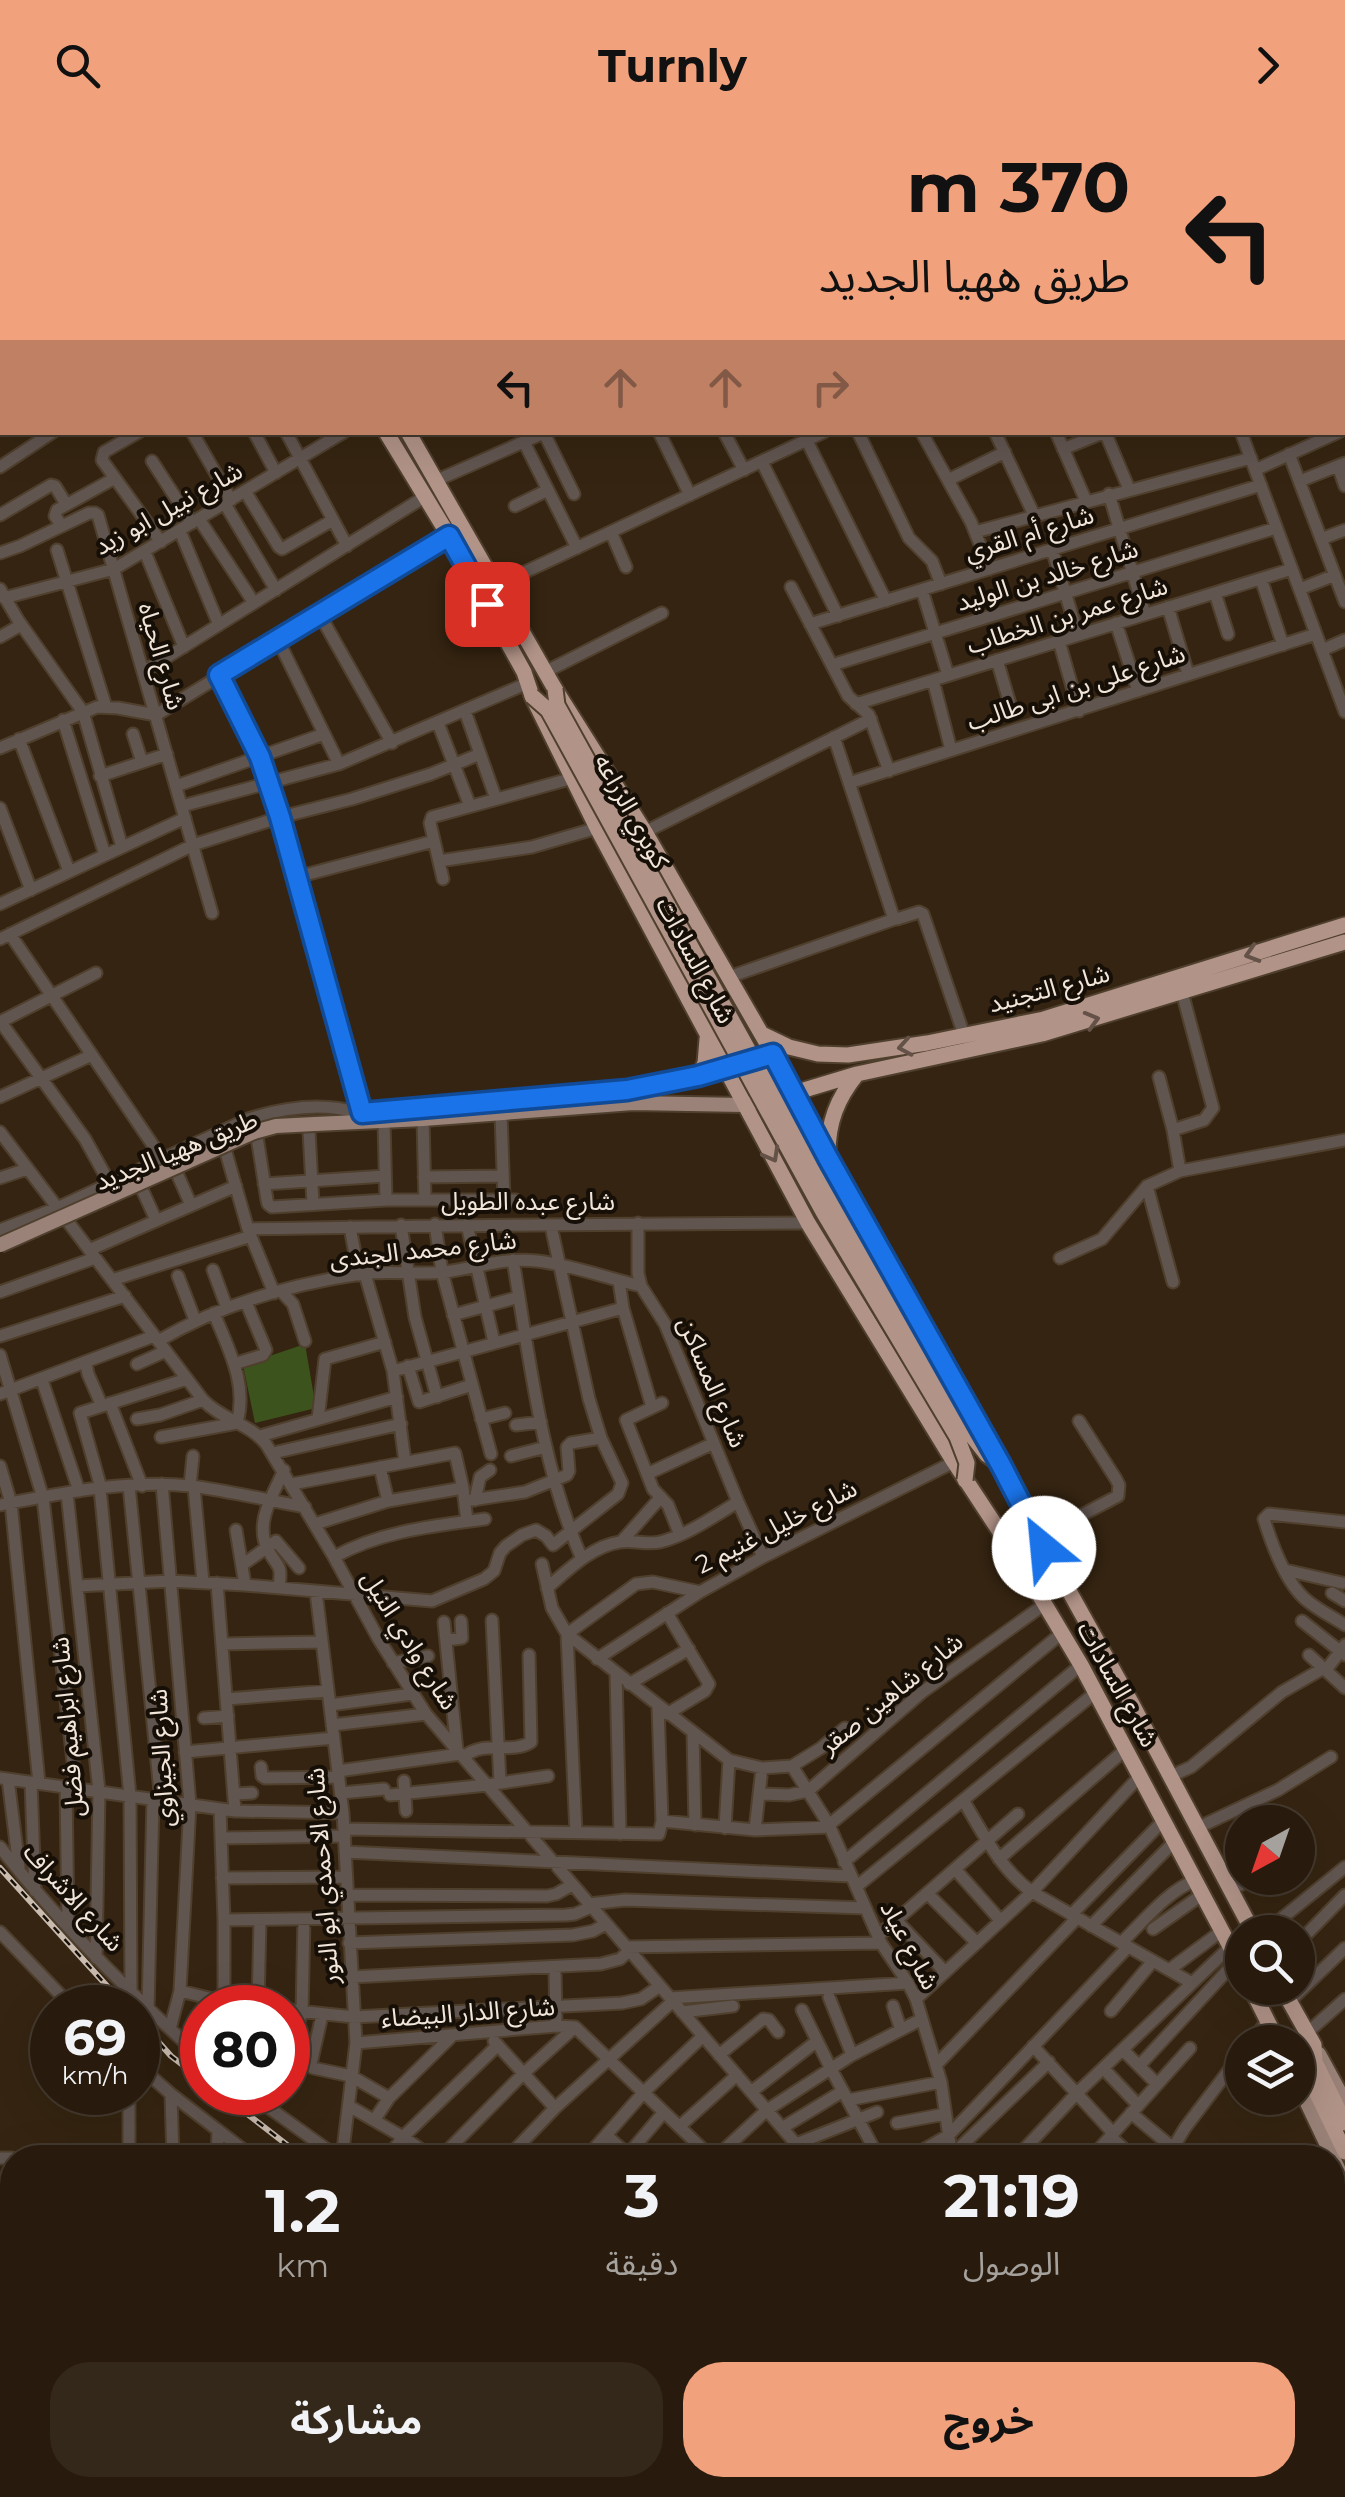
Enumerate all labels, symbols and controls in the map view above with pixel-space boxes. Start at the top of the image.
icon: search [50,38,105,93]
text: Turnly [598,38,747,93]
icon: forward [1240,38,1295,93]
text: 370 m [906,144,1130,230]
icon: left [1165,170,1295,300]
text: طريق ههيا الجديد [819,248,1130,303]
icon: left [488,360,543,415]
icon: ahead [593,360,648,415]
icon: ahead [698,360,753,415]
icon: right [803,360,858,415]
street label: شارع نبيل ابو زيد [89,455,249,565]
street label: شارع أم القري [961,499,1099,572]
street label: شارع خالد بن الوليد [952,533,1143,621]
pin [445,562,530,647]
street label: شارع عمر بن الخطاب [963,570,1172,664]
icon: arrive [460,577,515,632]
street label: شارع الحياه [129,599,192,714]
street label: شارع على بن ابى طالب [963,638,1190,740]
street label: كوبري الزراعه [584,749,676,876]
street label: شارع السادات [647,892,742,1030]
one-way arrow [1244,942,1261,963]
street label: شارع التجنيد [985,957,1114,1022]
one-way arrow [1083,1011,1100,1032]
one-way arrow [896,1036,913,1057]
street label: طريق ههيا الجديد [90,1104,262,1197]
one-way arrow [759,1144,779,1162]
street label: شارع عبده الطويل [441,1186,615,1220]
street label: شارع محمد الجندى [328,1224,518,1278]
street label: شارع المساكن [668,1312,754,1454]
street label: شارع خليل غنيم 2 [690,1472,864,1584]
position arrow [992,1496,1096,1600]
street label: شارع وادي النيل [351,1565,465,1718]
street label: شارع السادات [1068,1616,1165,1754]
street label: شارع شاهين صقر [813,1626,971,1764]
street label: شارع ابراهيم فضل [44,1635,95,1818]
street label: شارع الجيزاوي [142,1688,184,1828]
street label: شارع الاحمدي ابو النور [299,1766,349,1986]
north arrow [1225,1805,1315,1895]
map controls [1225,1805,1315,2115]
street label: شارع الاشراف [15,1837,130,1960]
street label: شارع عياد [871,1895,946,1996]
button: search [1225,1915,1315,2005]
speed limit sign: 80 [180,1985,310,2115]
street label: شارع الدار البيضاء [380,1991,556,2037]
text: 69 [63,2007,127,2068]
button: layers [1225,2025,1315,2115]
text: km/h [62,2060,128,2090]
text: 3 [624,2159,660,2232]
text: 21:19 [944,2159,1080,2232]
text: 1.2 [265,2174,340,2247]
text: دقيقة [605,2244,678,2283]
text: الوصول [963,2244,1060,2283]
text: km [276,2246,329,2285]
button: مشاركة [50,2362,663,2477]
button: خروج [683,2362,1295,2477]

